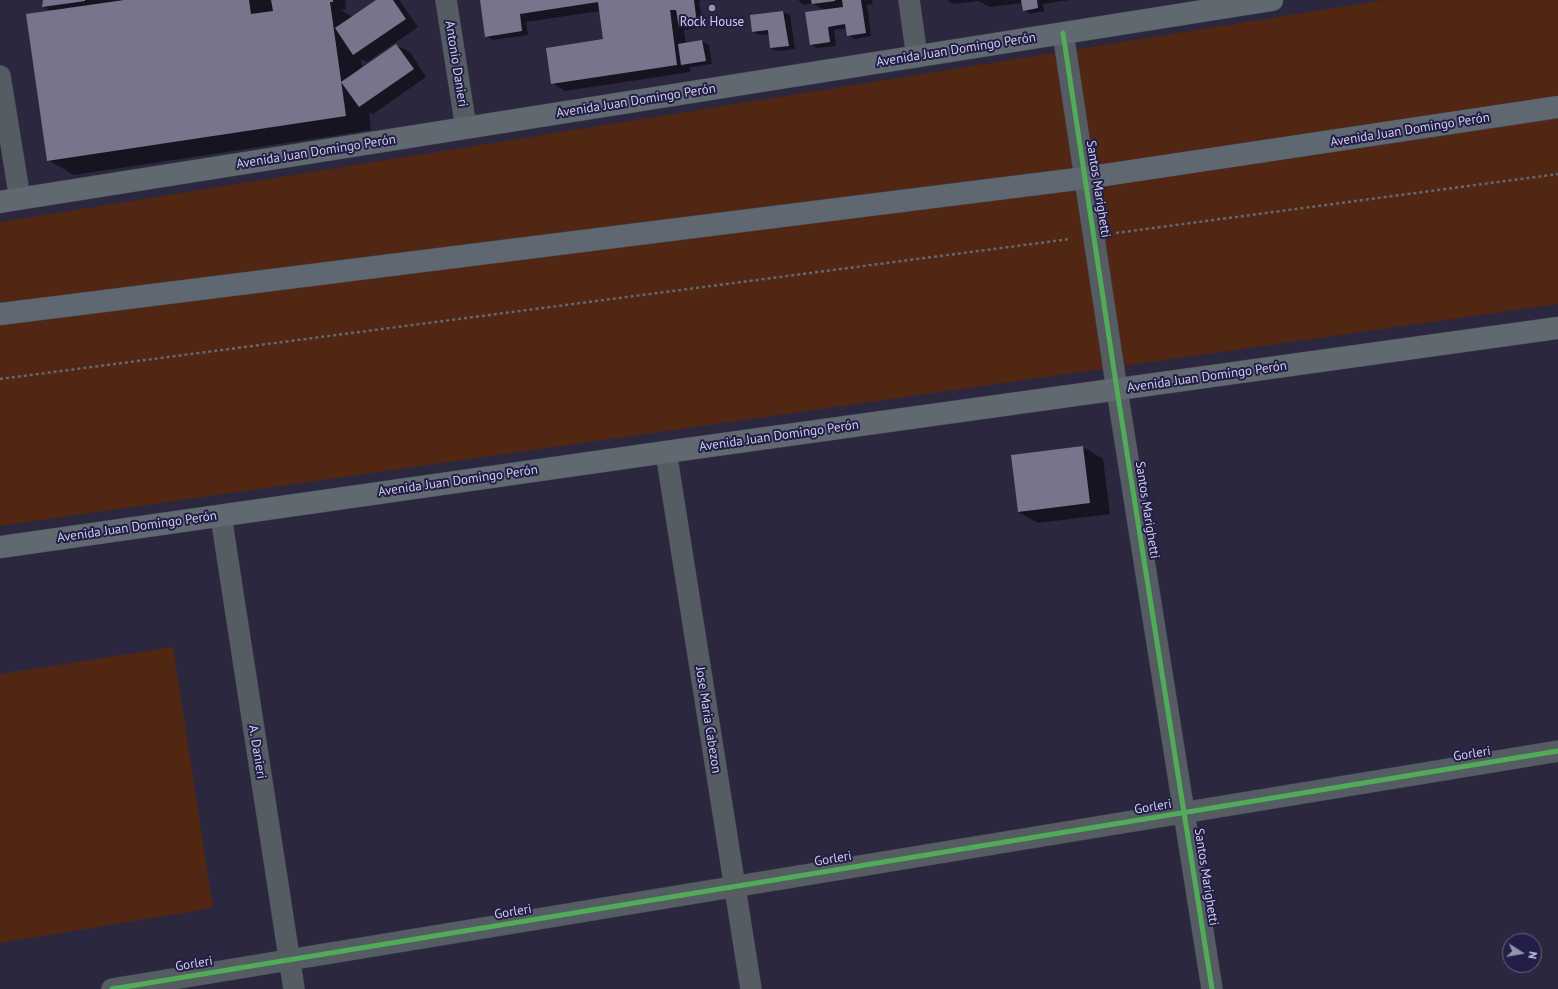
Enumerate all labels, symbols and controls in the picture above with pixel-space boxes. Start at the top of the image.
marker: Rock House [707,3,717,13]
place label: Rock House [680,14,744,30]
street label: Antonio Danieri [441,20,471,108]
street label: Avenida Juan Domingo Perón [875,30,1037,70]
street label: Avenida Juan Domingo Perón [555,81,717,121]
street label: Avenida Juan Domingo Perón [1329,110,1491,150]
street label: Avenida Juan Domingo Perón [235,132,397,172]
street label: Santos Marighetti [1083,139,1113,239]
street label: Avenida Juan Domingo Perón [1126,358,1288,396]
street label: Avenida Juan Domingo Perón [698,417,860,455]
street label: Santos Marighetti [1132,460,1162,560]
street label: Avenida Juan Domingo Perón [377,462,539,500]
street label: Avenida Juan Domingo Perón [56,508,218,546]
street label: Jose Maria Cabezon [692,666,724,774]
street label: A. Danieri [245,724,269,780]
street label: Gorleri [1452,743,1492,765]
street label: Gorleri [1133,796,1173,818]
street label: Santos Marighetti [1191,827,1221,927]
street label: Gorleri [813,848,853,870]
street label: Gorleri [493,901,533,923]
north arrow [1502,933,1542,973]
text: N [1525,950,1540,960]
street label: Gorleri [174,953,214,975]

